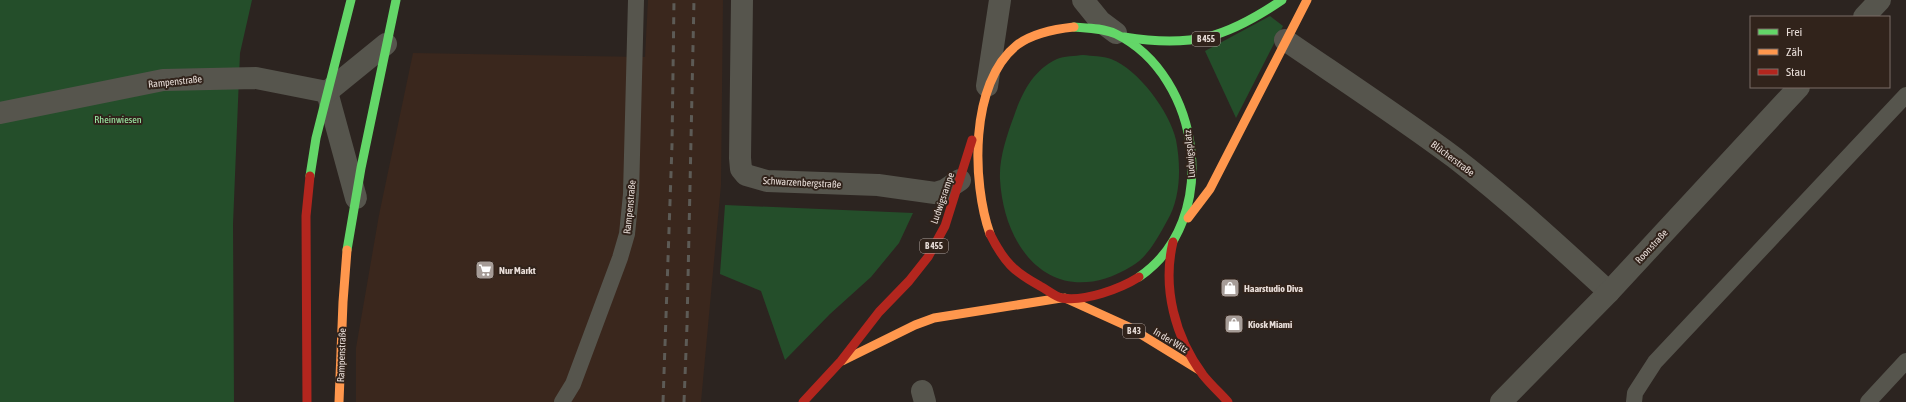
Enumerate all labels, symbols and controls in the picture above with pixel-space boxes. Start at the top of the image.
legend [1750,16,1890,88]
text: Frei [1786,25,1802,39]
road number: B 455 [1192,32,1220,46]
text: Zäh [1786,45,1803,59]
text: Stau [1786,65,1806,79]
street label: Rampenstraße [148,73,203,90]
park label: Rheinwiesen [94,114,142,125]
street label: Ludwigsplatz [1182,129,1197,178]
street label: Blücherstraße [1429,139,1477,179]
street label: Ludwigsrampe [929,171,957,225]
street label: Schwarzenbergstraße [763,175,842,190]
street label: Rampenstraße [621,179,638,234]
street label: Roonstraße [1633,227,1670,266]
road number: B 455 [920,239,948,253]
supermarket icon: Nur Markt [474,259,496,281]
place label: Nur Markt [499,265,536,276]
shop icon: Haarstudio Diva [1219,277,1241,299]
place label: Haarstudio Diva [1244,283,1303,294]
shop icon: Kiosk Miami [1223,313,1245,335]
place label: Kiosk Miami [1248,319,1292,330]
road number: B 43 [1123,324,1145,338]
street label: In der Witz [1151,326,1190,355]
street label: Rampenstraße [335,327,348,382]

